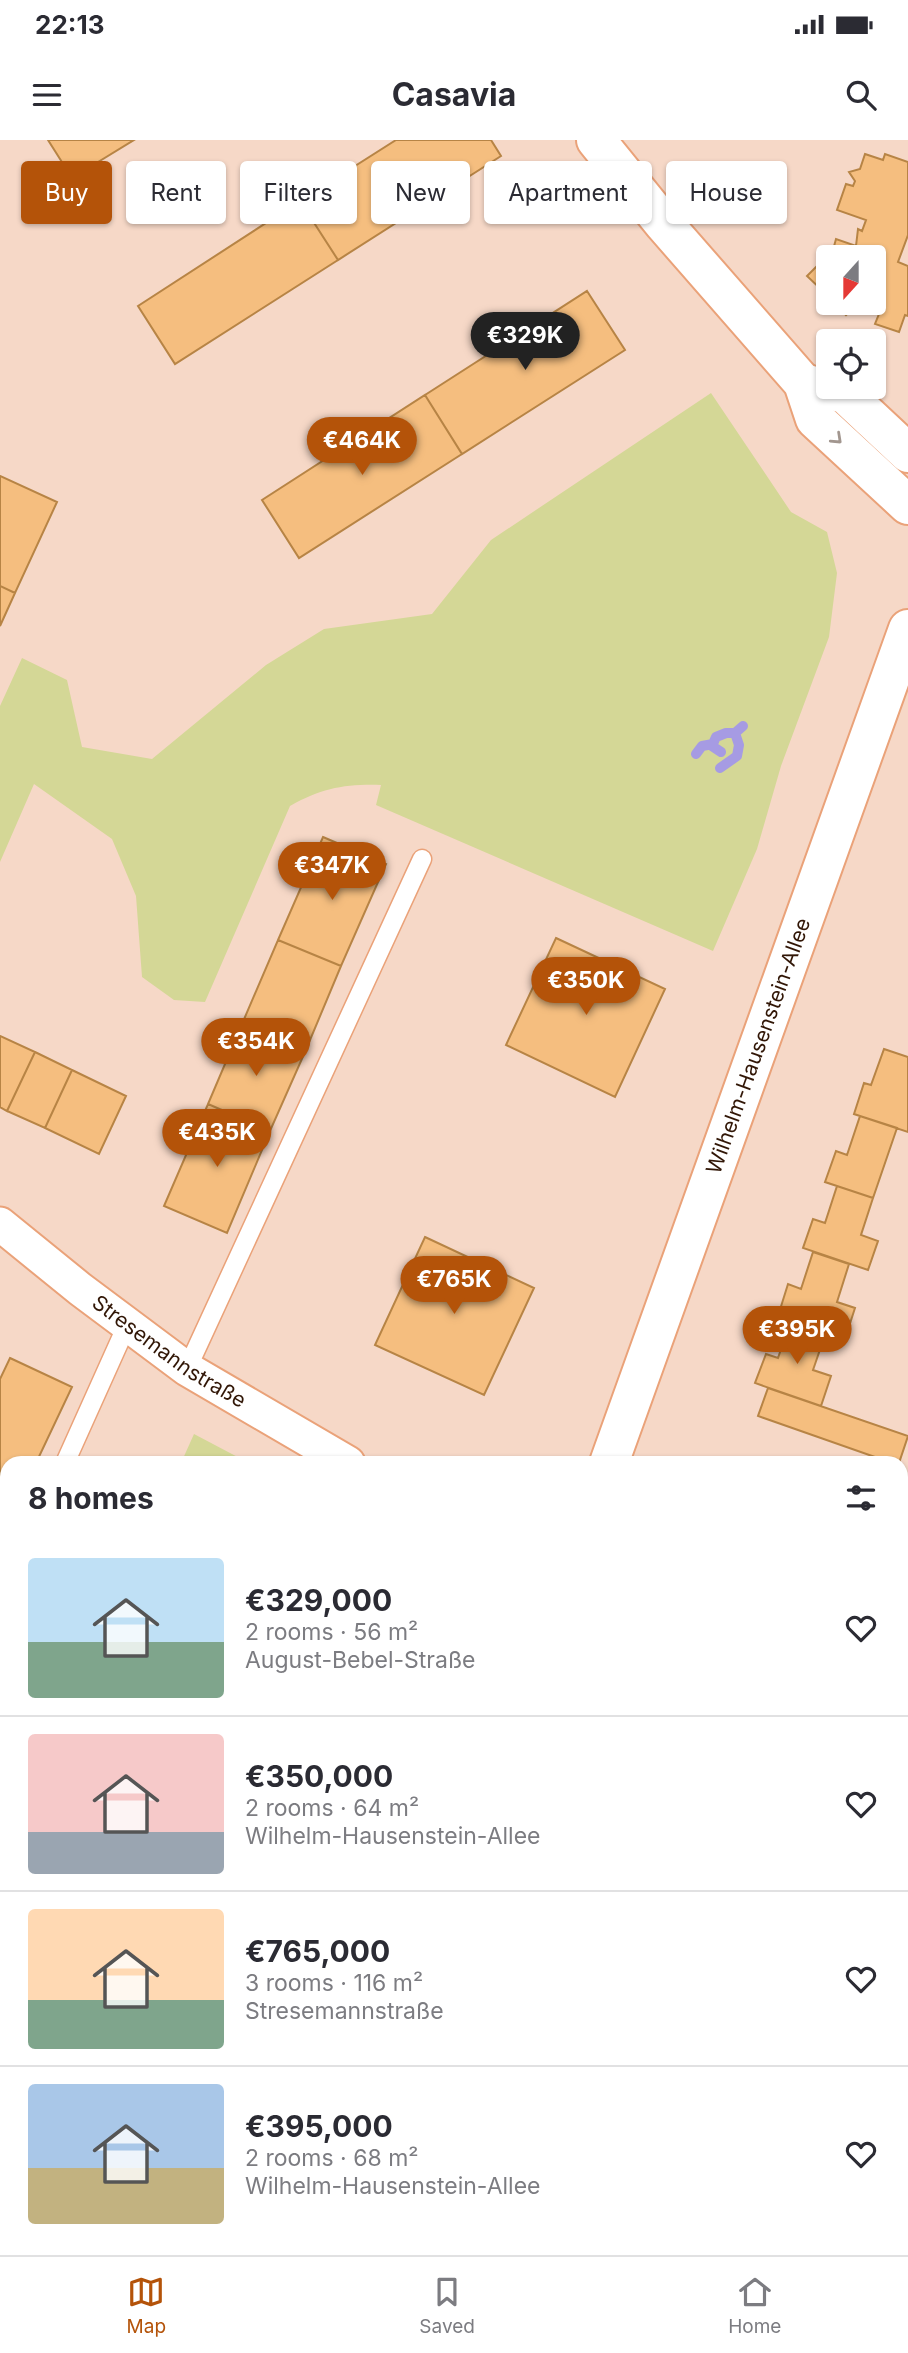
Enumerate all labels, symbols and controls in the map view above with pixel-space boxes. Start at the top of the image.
text: 22:13 [35,9,104,40]
text: Casavia [392,75,516,114]
icon: menu [28,76,66,114]
icon: search [842,76,880,114]
chip: Buy [21,161,112,224]
chip: Rent [126,161,226,224]
chip: Filters [240,161,357,224]
chip: New [371,161,470,224]
chip: Apartment [484,161,652,224]
chip: House [666,161,787,224]
north arrow [816,245,886,315]
map controls [816,245,886,399]
pin: €329K [476,313,574,372]
text: €329K [487,321,563,349]
button: locate [816,329,886,399]
pin: €464K [313,418,411,477]
text: €464K [323,426,401,454]
one-way arrow [829,431,842,444]
pin: €347K [283,842,381,902]
text: €347K [294,851,370,879]
street label: Wilhelm-Hausenstein-Allee [701,915,815,1177]
pin: €350K [537,958,635,1017]
text: €350K [547,966,625,994]
pin: €354K [207,1018,305,1078]
text: €354K [217,1027,295,1055]
pin: €435K [168,1110,266,1169]
text: €435K [178,1118,256,1146]
pin: €765K [405,1256,503,1316]
text: €765K [417,1265,491,1293]
street label: Stresemannstraße [87,1289,251,1413]
pin: €395K [748,1306,846,1366]
text: €395K [759,1315,835,1343]
icon: filters [842,1479,880,1517]
text: 8 homes [28,1480,154,1516]
text: €329,000 [245,1582,392,1618]
icon: home [84,1586,168,1670]
icon: heart [842,1609,880,1647]
text: 2 rooms · 56 m² [245,1618,418,1646]
text: August-Bebel-Straße [245,1646,476,1674]
text: €350,000 [245,1758,393,1794]
icon: home [84,1762,168,1846]
icon: heart [842,1785,880,1823]
text: 2 rooms · 64 m² [245,1794,419,1822]
text: Wilhelm-Hausenstein-Allee [245,1822,541,1850]
text: €765,000 [245,1933,390,1969]
icon: home [84,1937,168,2021]
icon: heart [842,1960,880,1998]
text: 3 rooms · 116 m² [245,1969,423,1997]
text: Stresemannstraße [245,1997,444,2025]
text: €395,000 [245,2108,393,2144]
icon: home [84,2112,168,2196]
icon: heart [842,2135,880,2173]
text: 2 rooms · 68 m² [245,2144,418,2172]
text: Wilhelm-Hausenstein-Allee [245,2172,541,2200]
tab: Map [127,2273,166,2338]
tab: Saved [419,2273,475,2338]
tab: Home [728,2273,781,2338]

